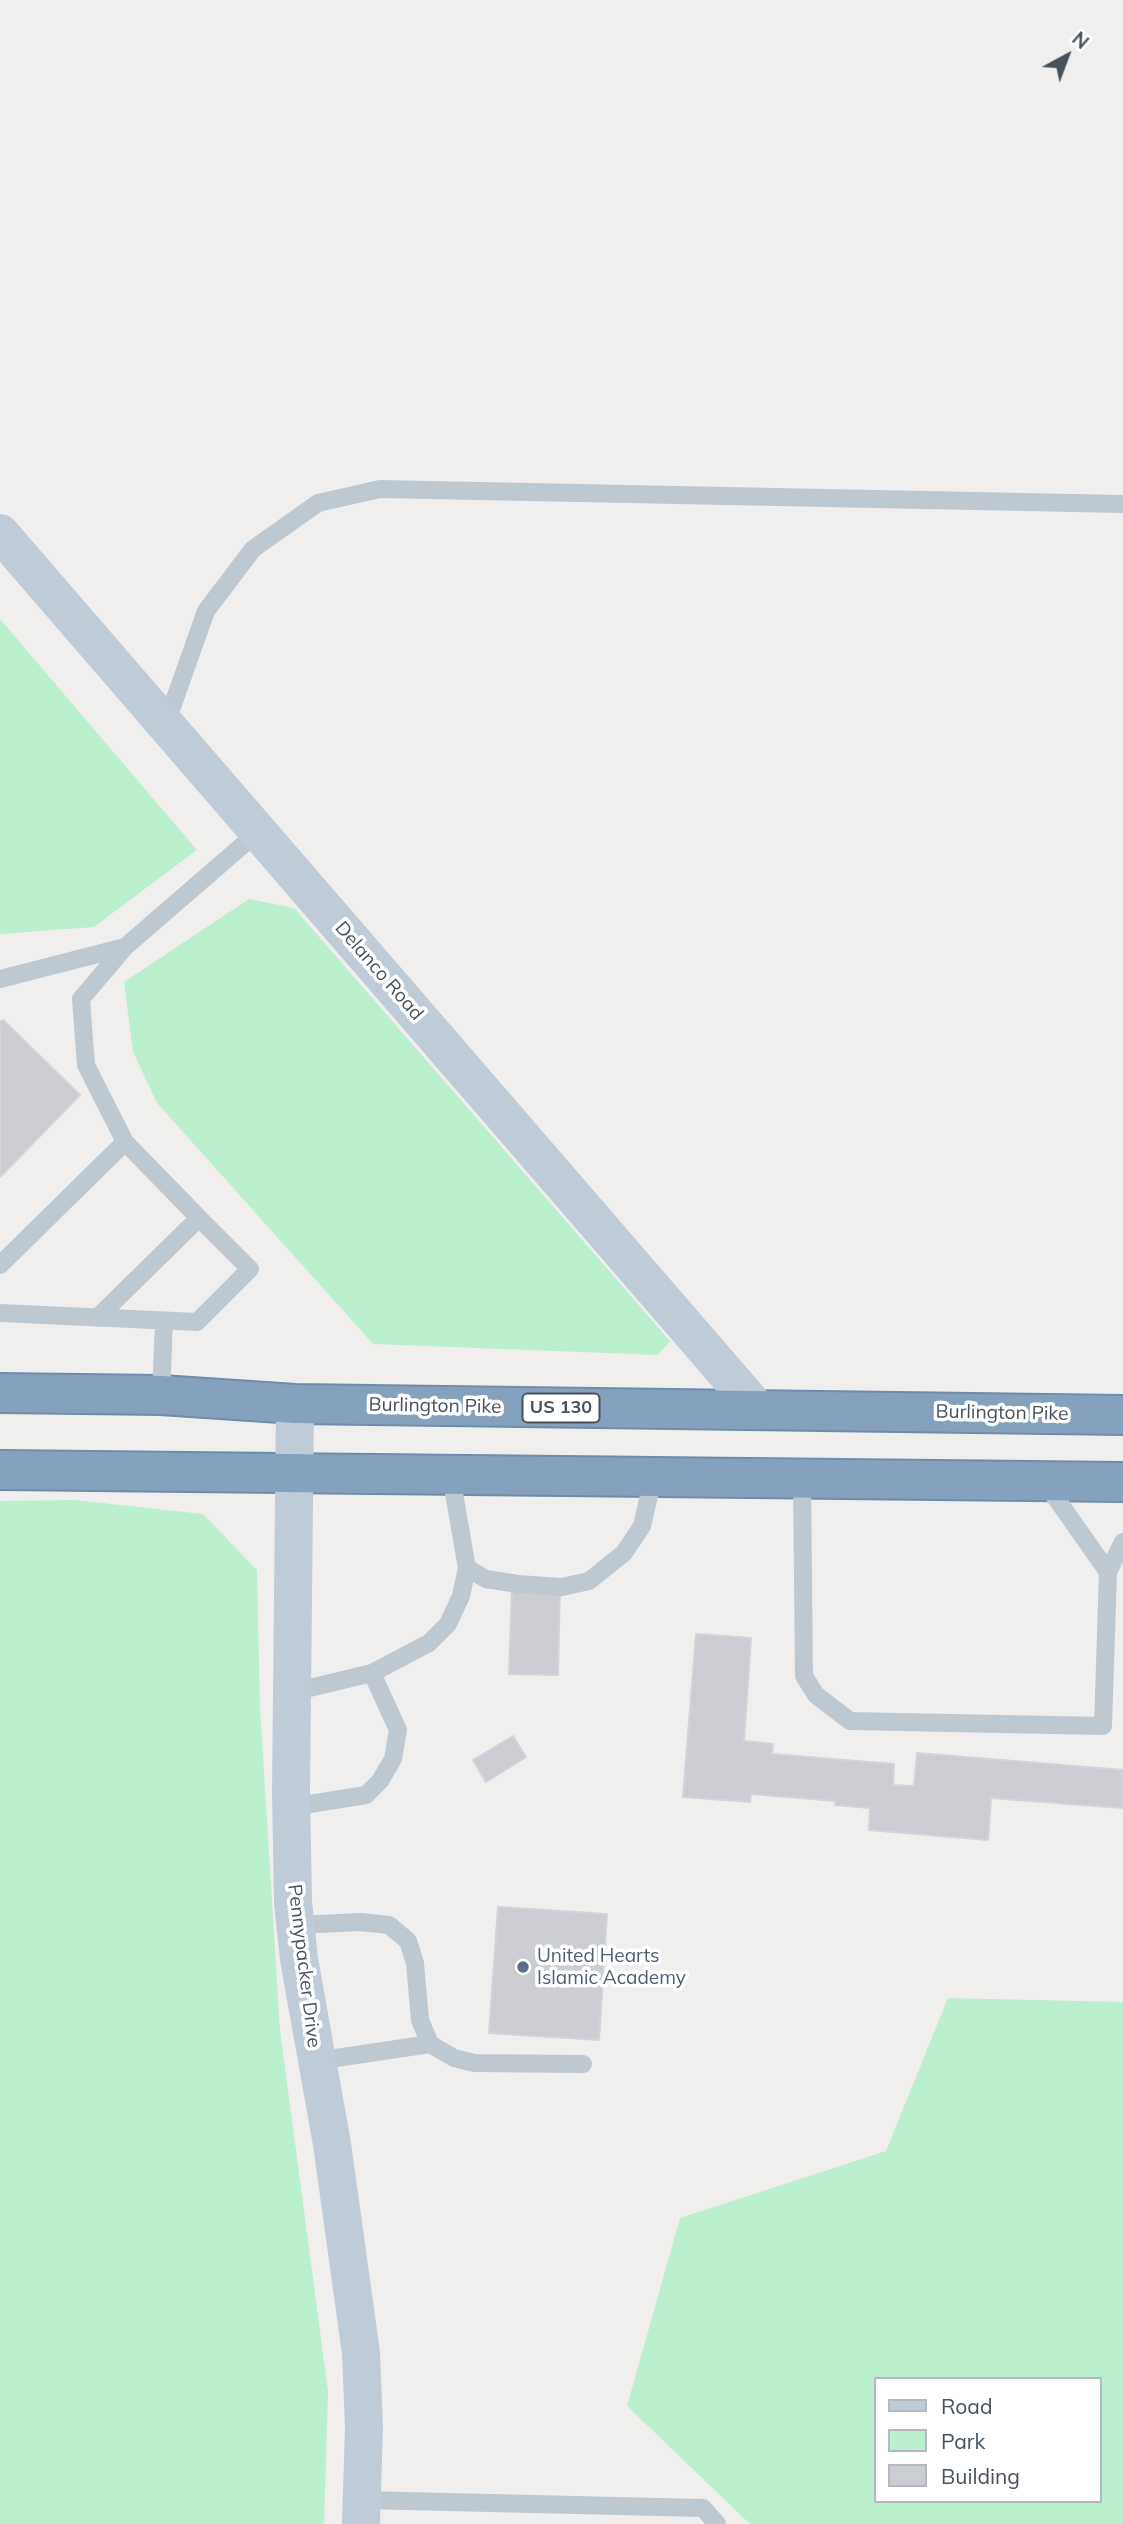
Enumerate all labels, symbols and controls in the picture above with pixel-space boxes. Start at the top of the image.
north arrow [1032,21,1102,91]
text: N [1067,26,1094,54]
street label: Delanco Road [330,917,428,1025]
street label: Burlington Pike [368,1393,502,1419]
road number: US 130 [522,1394,600,1422]
street label: Burlington Pike [935,1400,1069,1426]
street label: Pennypacker Drive [283,1883,325,2049]
place label: United Hearts Islamic Academy [537,1945,686,1989]
marker: United Hearts Islamic Academy [515,1959,531,1975]
legend [874,2377,1102,2503]
text: Road [941,2393,992,2419]
text: Park [941,2428,985,2454]
text: Building [941,2463,1020,2489]

